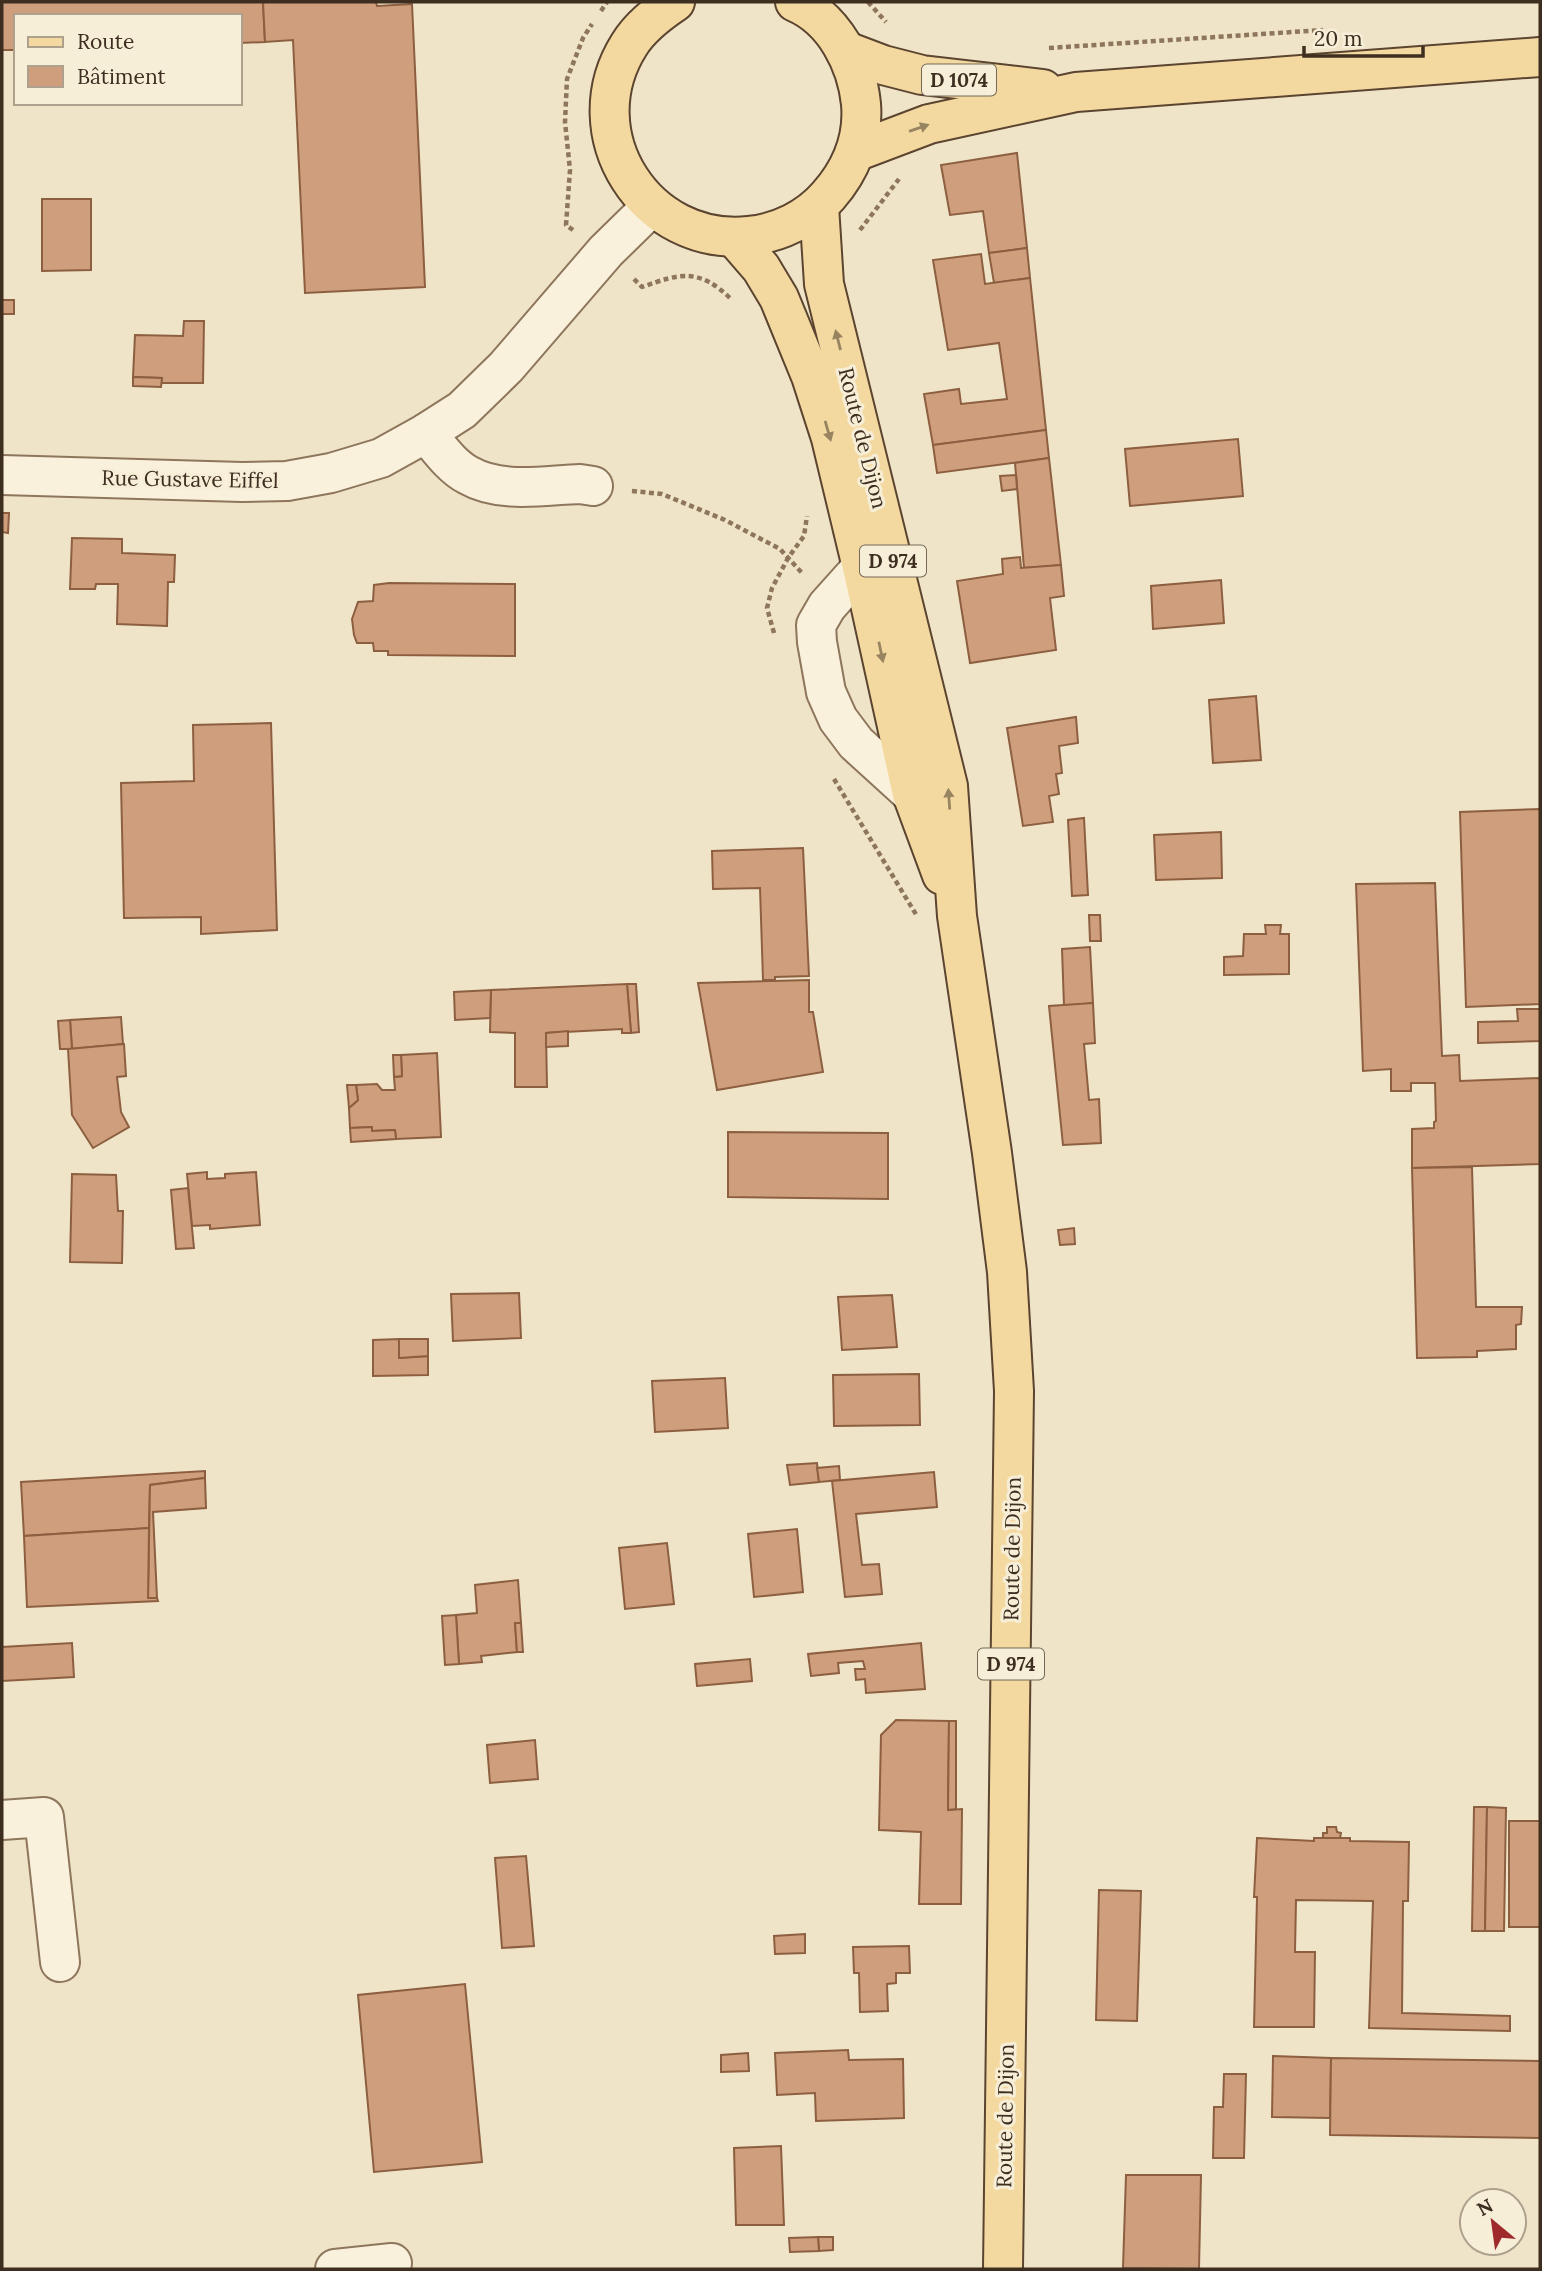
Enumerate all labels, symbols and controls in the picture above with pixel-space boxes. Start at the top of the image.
legend [14,14,242,105]
scale bar [1304,14,1423,58]
text: 20 m [1314,25,1363,52]
text: Route [77,28,134,55]
text: Bâtiment [77,63,166,90]
road number: D 1074 [922,64,996,96]
one-way arrow [909,122,930,133]
one-way arrow [832,329,843,351]
street label: Route de Dijon [832,365,894,512]
one-way arrow [824,420,834,441]
street label: Rue Gustave Eiffel [101,464,279,494]
road number: D 974 [860,546,926,576]
one-way arrow [875,641,886,663]
one-way arrow [943,788,954,810]
street label: Route de Dijon [997,1476,1027,1621]
road number: D 974 [978,1648,1044,1680]
street label: Route de Dijon [990,2043,1020,2188]
north arrow [1458,2187,1528,2257]
text: N [1473,2193,1497,2221]

